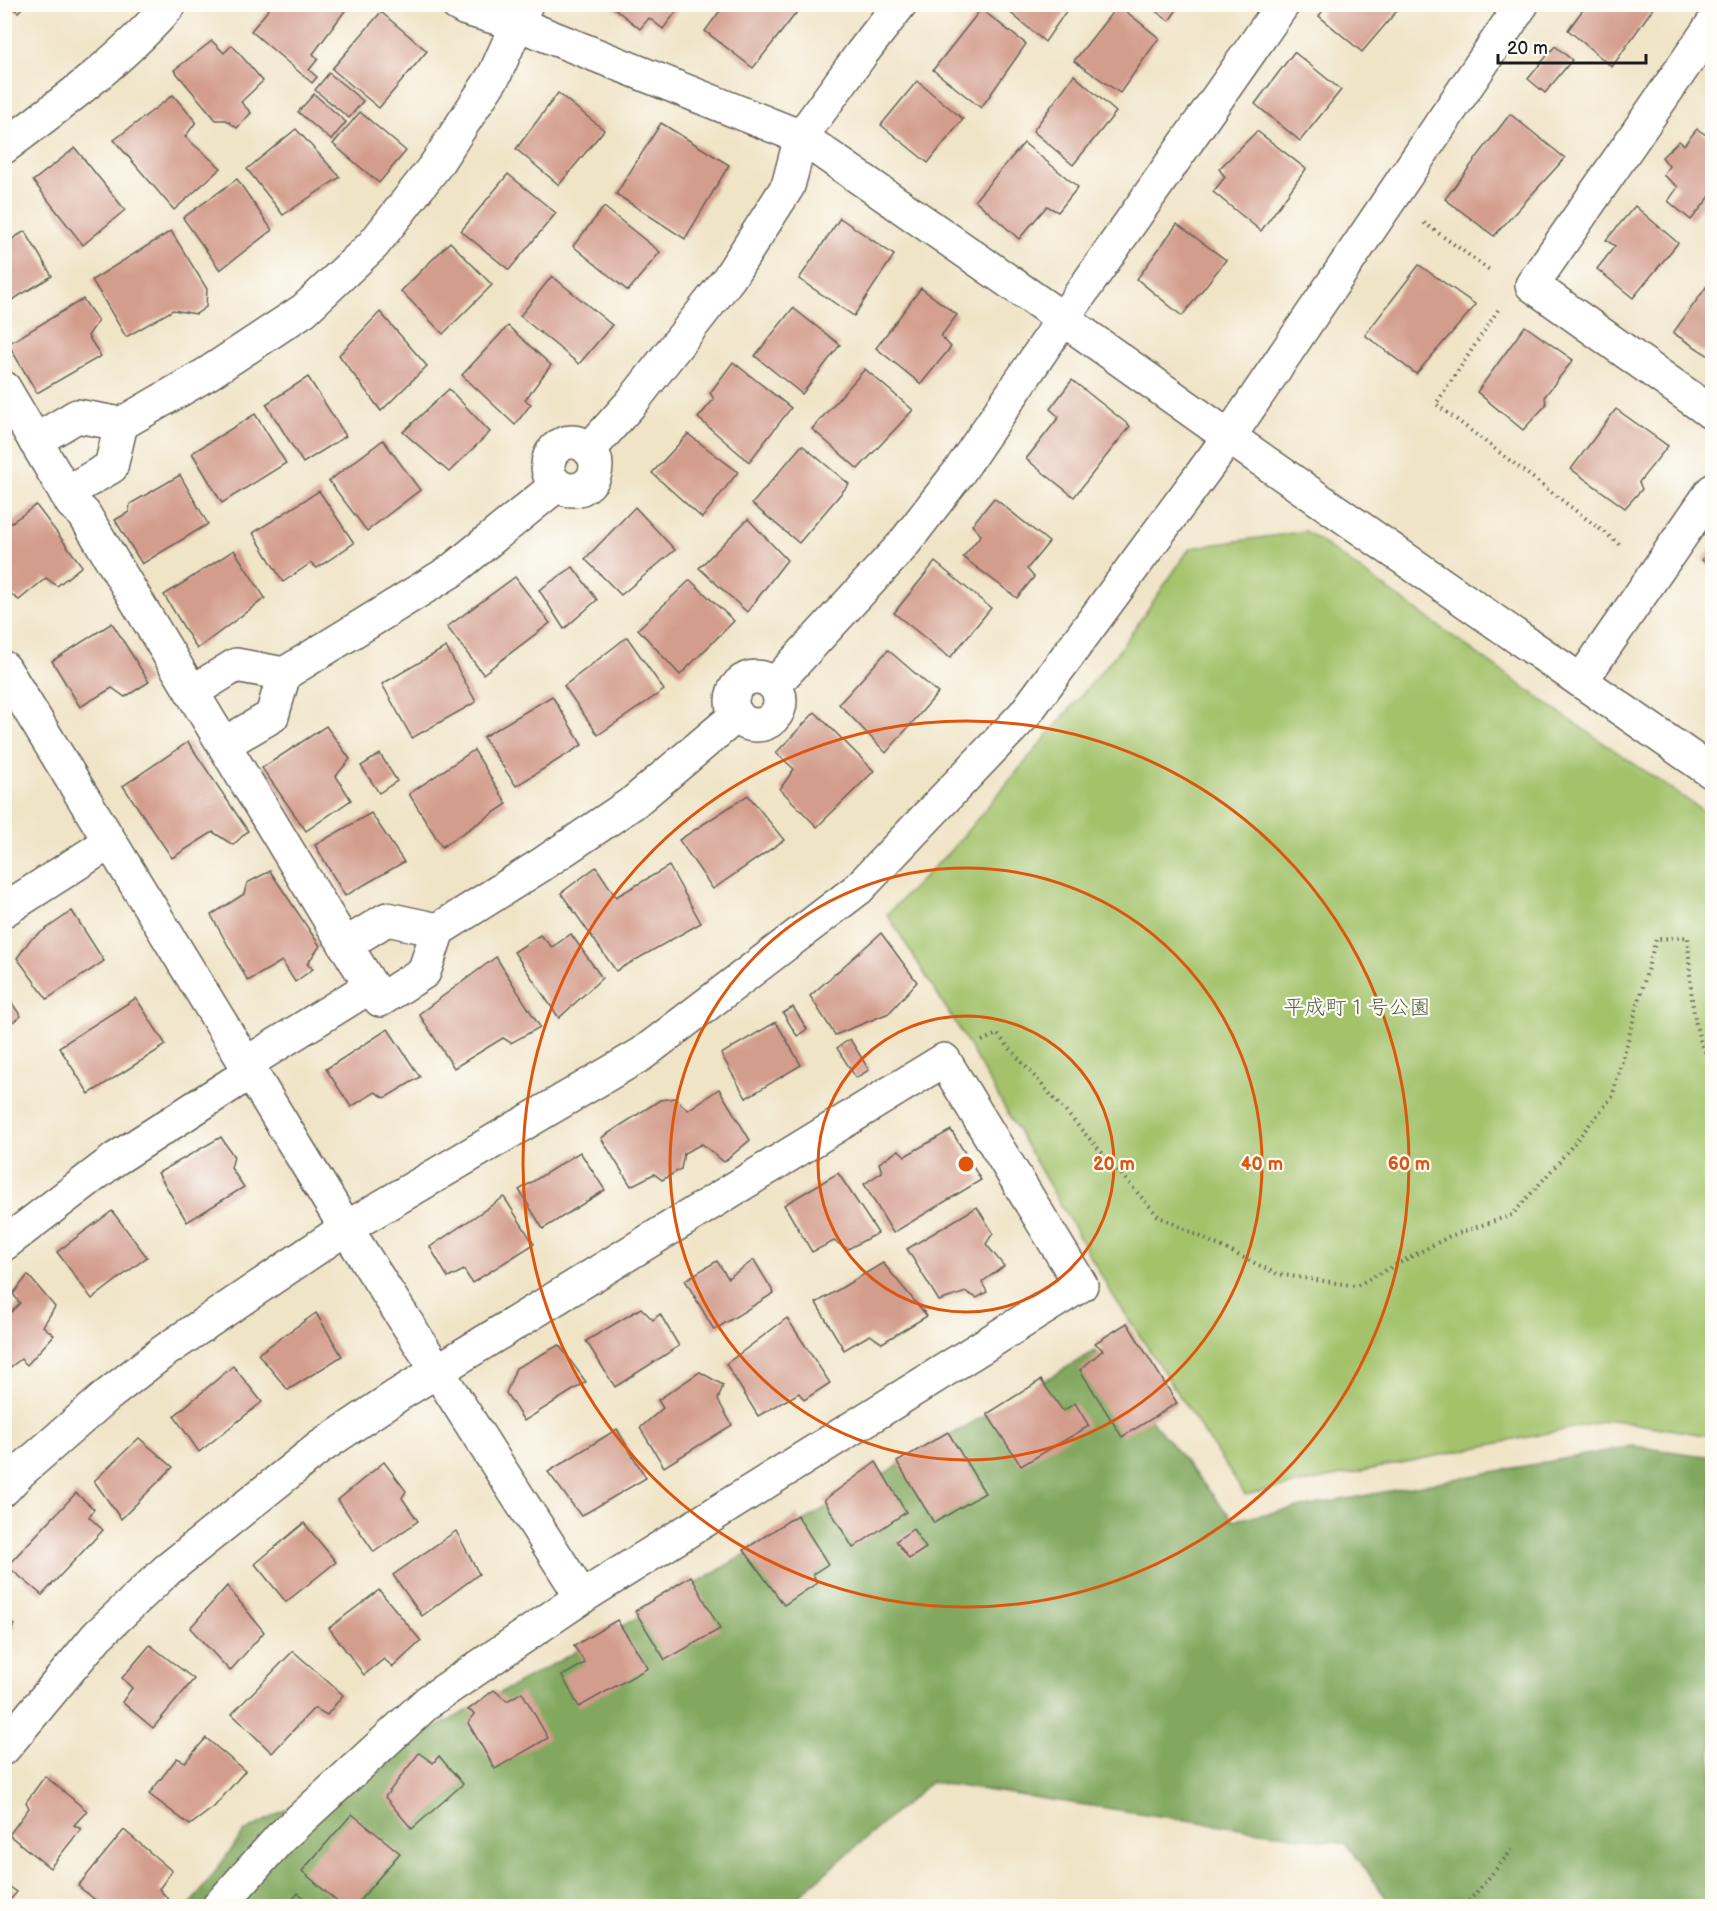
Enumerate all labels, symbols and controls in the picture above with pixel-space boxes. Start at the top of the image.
scale bar [1498,27,1646,65]
text: 20 m [1507,38,1548,59]
park label: 平成町１号公園 [1284,995,1431,1020]
centre of rings [956,1154,976,1174]
text: 20 m [1093,1154,1135,1175]
text: 40 m [1241,1154,1283,1175]
text: 60 m [1388,1154,1430,1175]

